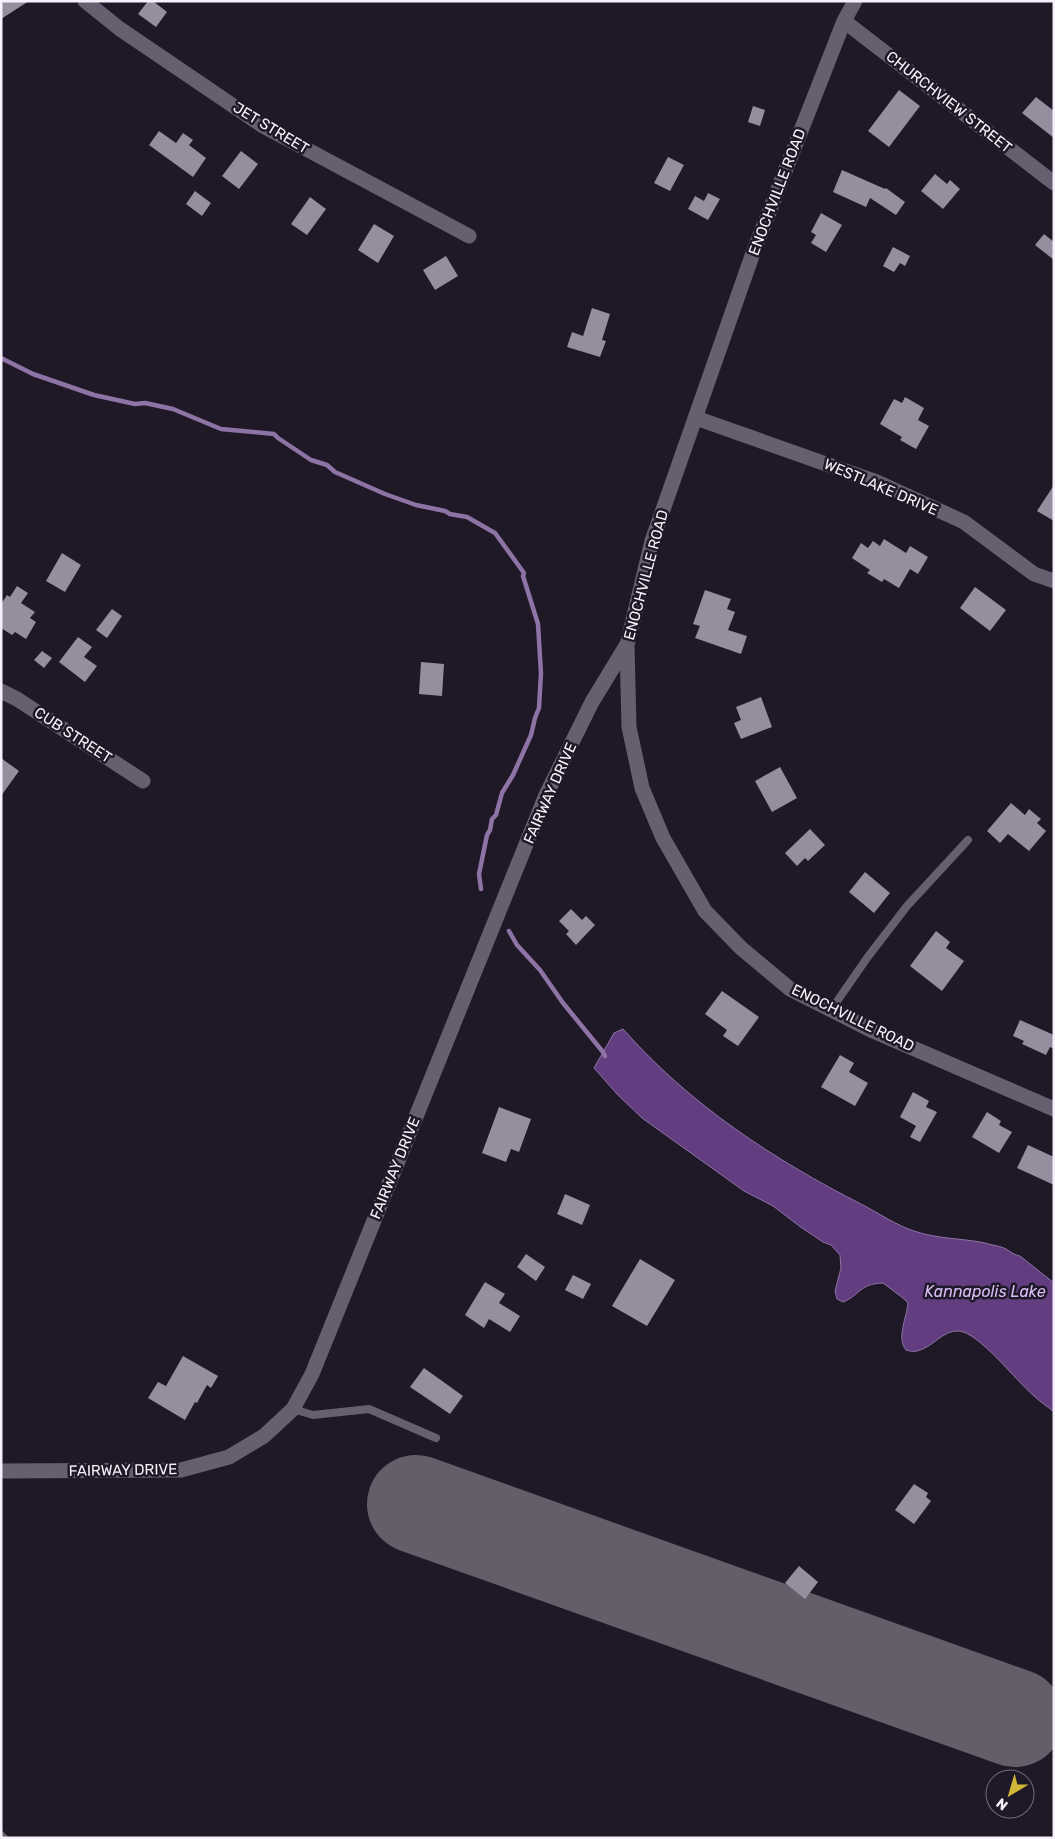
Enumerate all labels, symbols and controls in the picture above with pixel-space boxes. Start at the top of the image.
street label: CHURCHVIEW STREET [882,47,1016,157]
street label: JET STREET [230,98,312,158]
street label: ENOCHVILLE ROAD [745,126,809,258]
street label: WESTLAKE DRIVE [821,455,941,519]
street label: ENOCHVILLE ROAD [620,508,672,642]
street label: CUB STREET [31,703,115,767]
street label: FAIRWAY DRIVE [520,740,580,846]
street label: ENOCHVILLE ROAD [789,981,917,1055]
street label: FAIRWAY DRIVE [366,1114,424,1222]
water label: Kannapolis Lake [924,1282,1046,1301]
street label: FAIRWAY DRIVE [69,1460,177,1480]
north arrow [985,1769,1035,1819]
text: N [993,1794,1012,1814]

